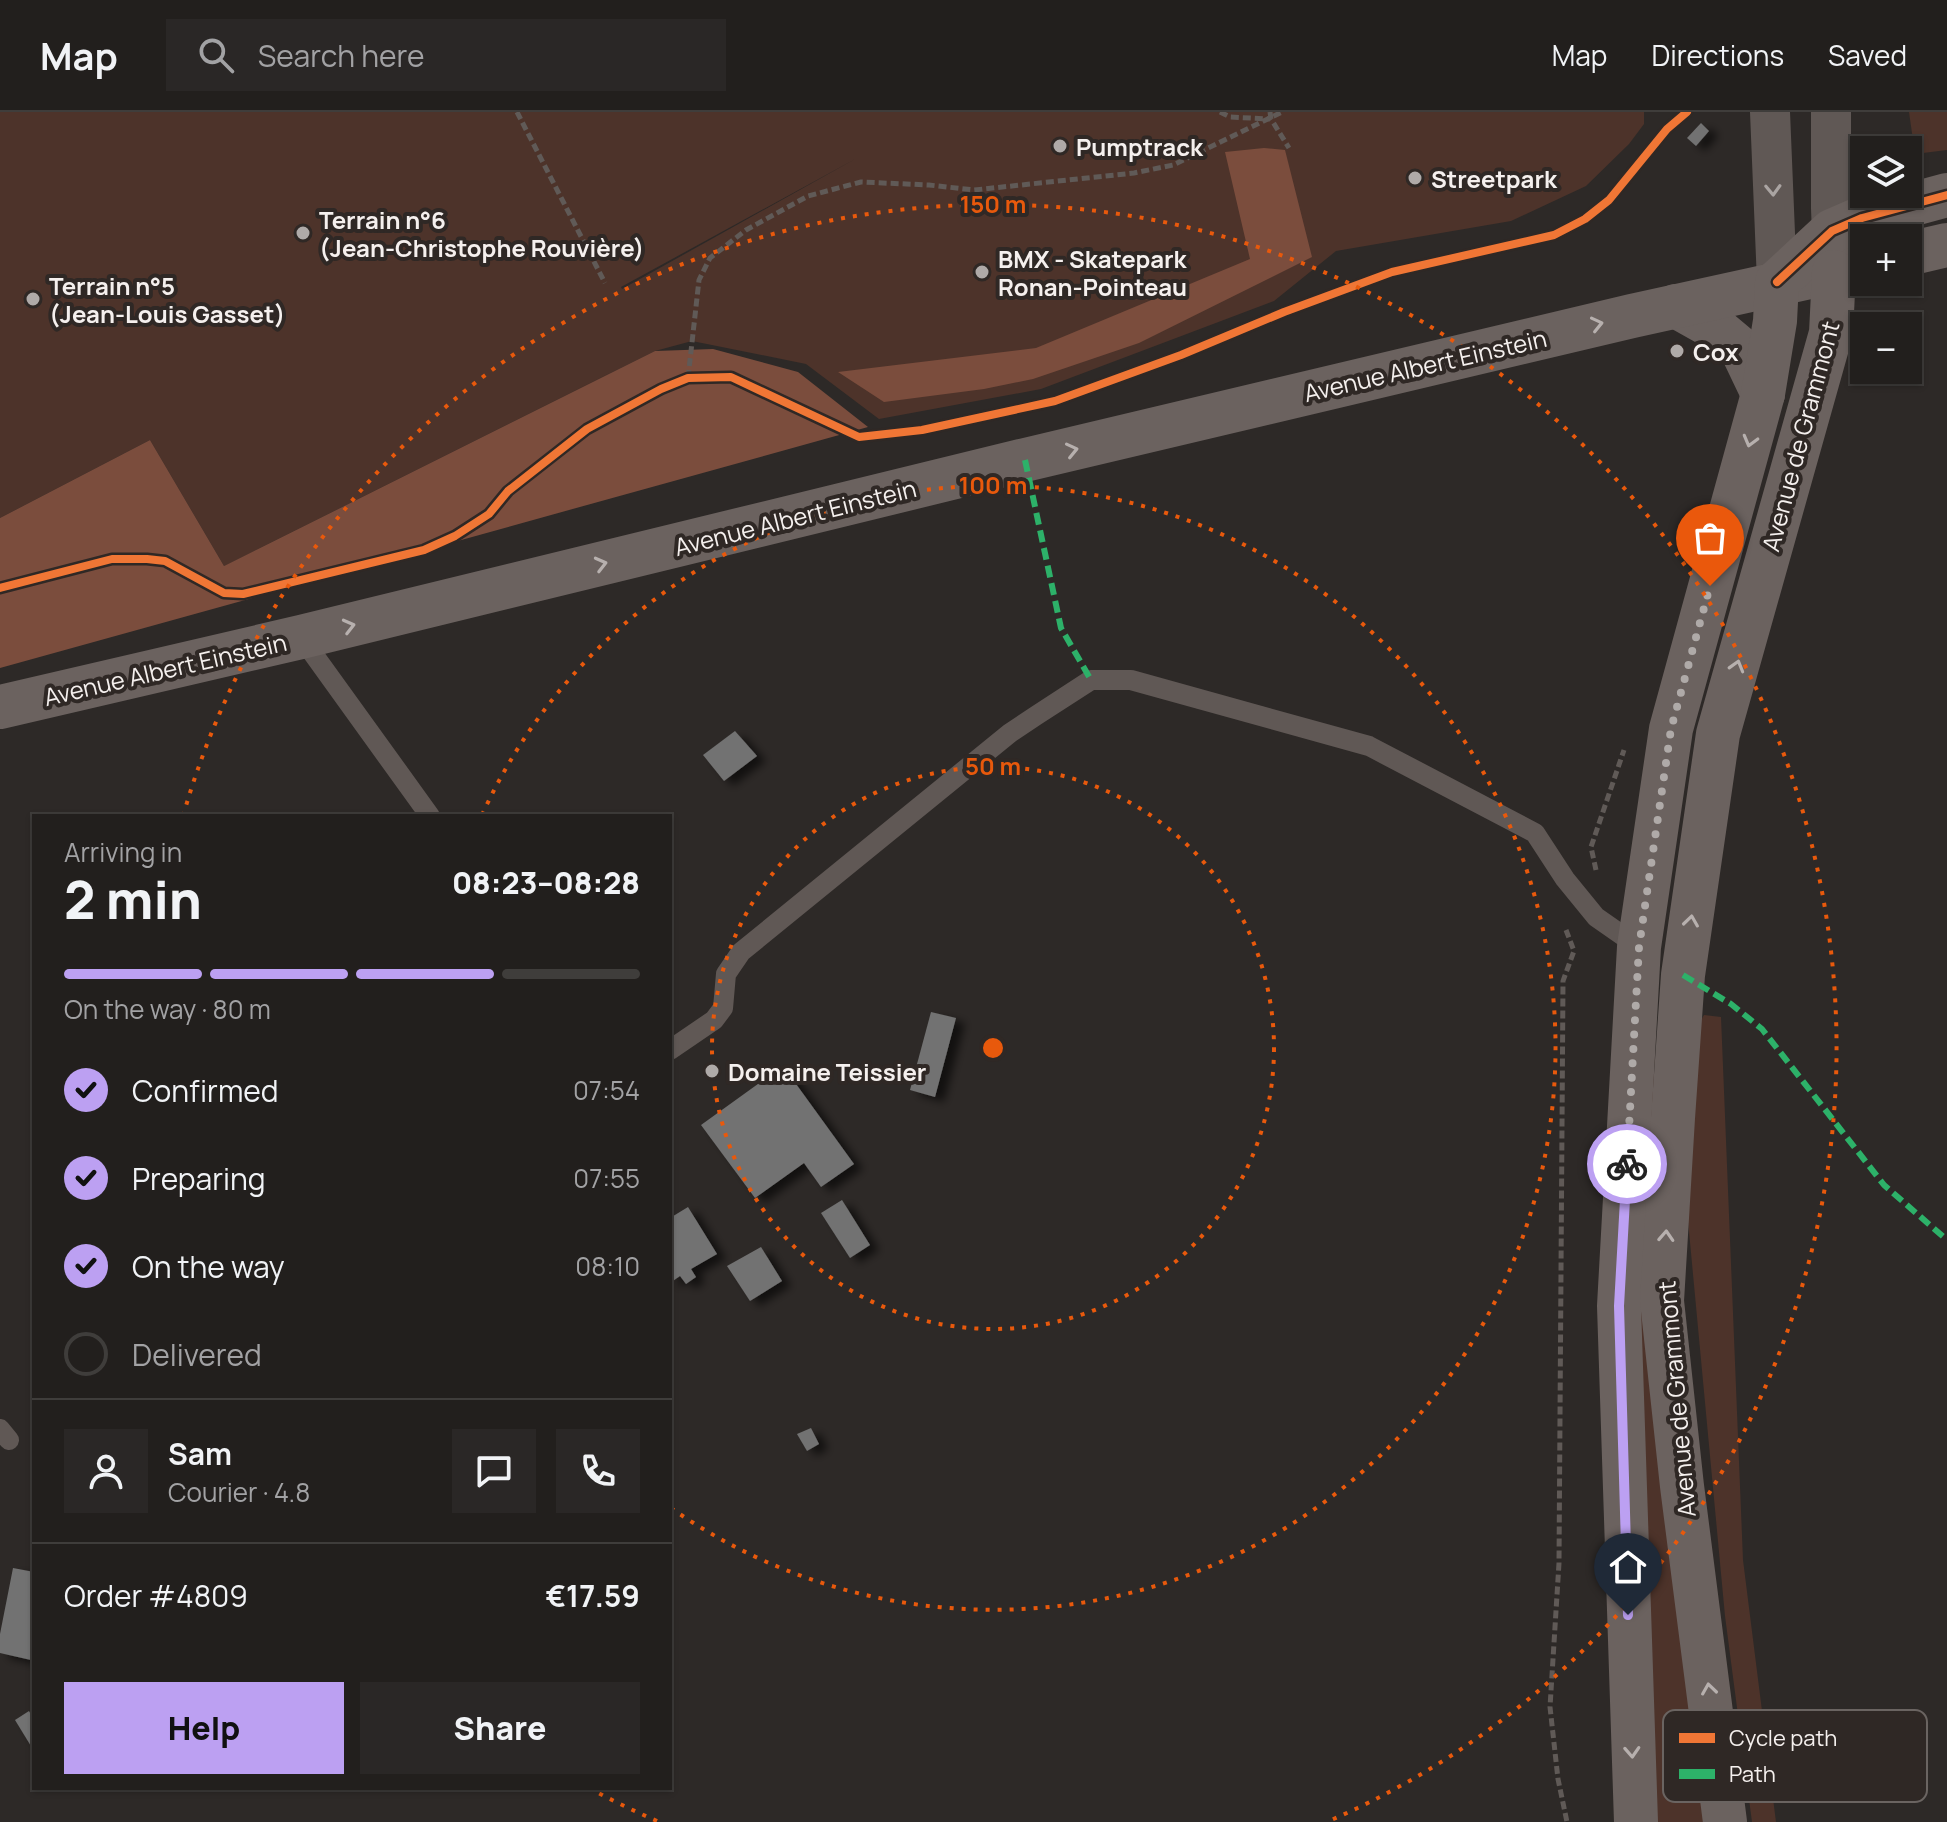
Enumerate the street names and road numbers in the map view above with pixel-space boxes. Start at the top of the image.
street label: Avenue de Grammont [1753,317,1847,555]
street label: Avenue Albert Einstein [1300,321,1550,409]
street label: Avenue Albert Einstein [671,471,919,563]
street label: Avenue Albert Einstein [40,625,290,713]
street label: Avenue de Grammont [1649,1279,1703,1519]

